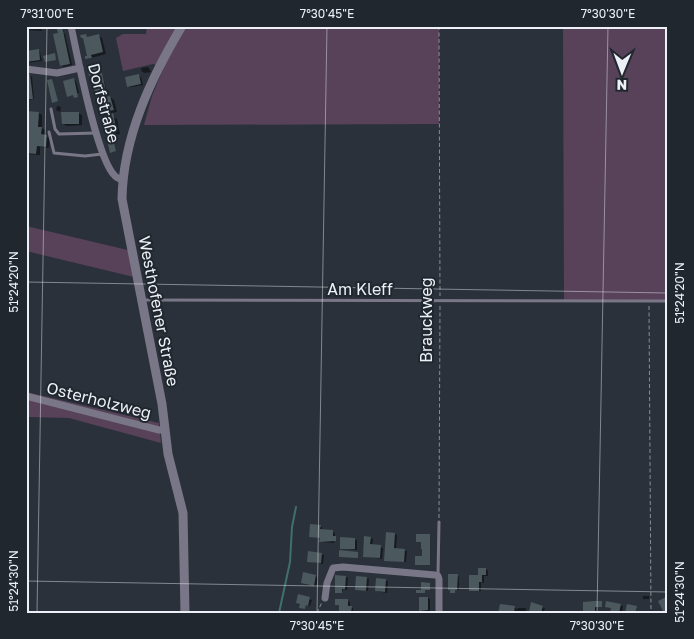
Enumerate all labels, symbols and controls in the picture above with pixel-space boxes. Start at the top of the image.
text: 7°31'00"E [20,6,74,21]
text: 7°30'45"E [300,6,354,21]
text: 7°30'30"E [581,6,635,21]
north arrow [596,48,646,98]
street label: Dorfstraße [84,61,124,145]
text: N [616,77,627,94]
street label: Westhofener Straße [135,234,183,388]
text: 51°24'20"N [6,251,21,313]
text: 51°24'20"N [672,262,687,324]
street label: Brauckweg [416,277,436,363]
street label: Am Kleff [327,279,393,299]
street label: Osterholzweg [45,377,153,423]
text: 51°24'30"N [6,550,21,612]
text: 51°24'30"N [672,561,687,623]
text: 7°30'45"E [290,618,344,633]
text: 7°30'30"E [570,618,624,633]

